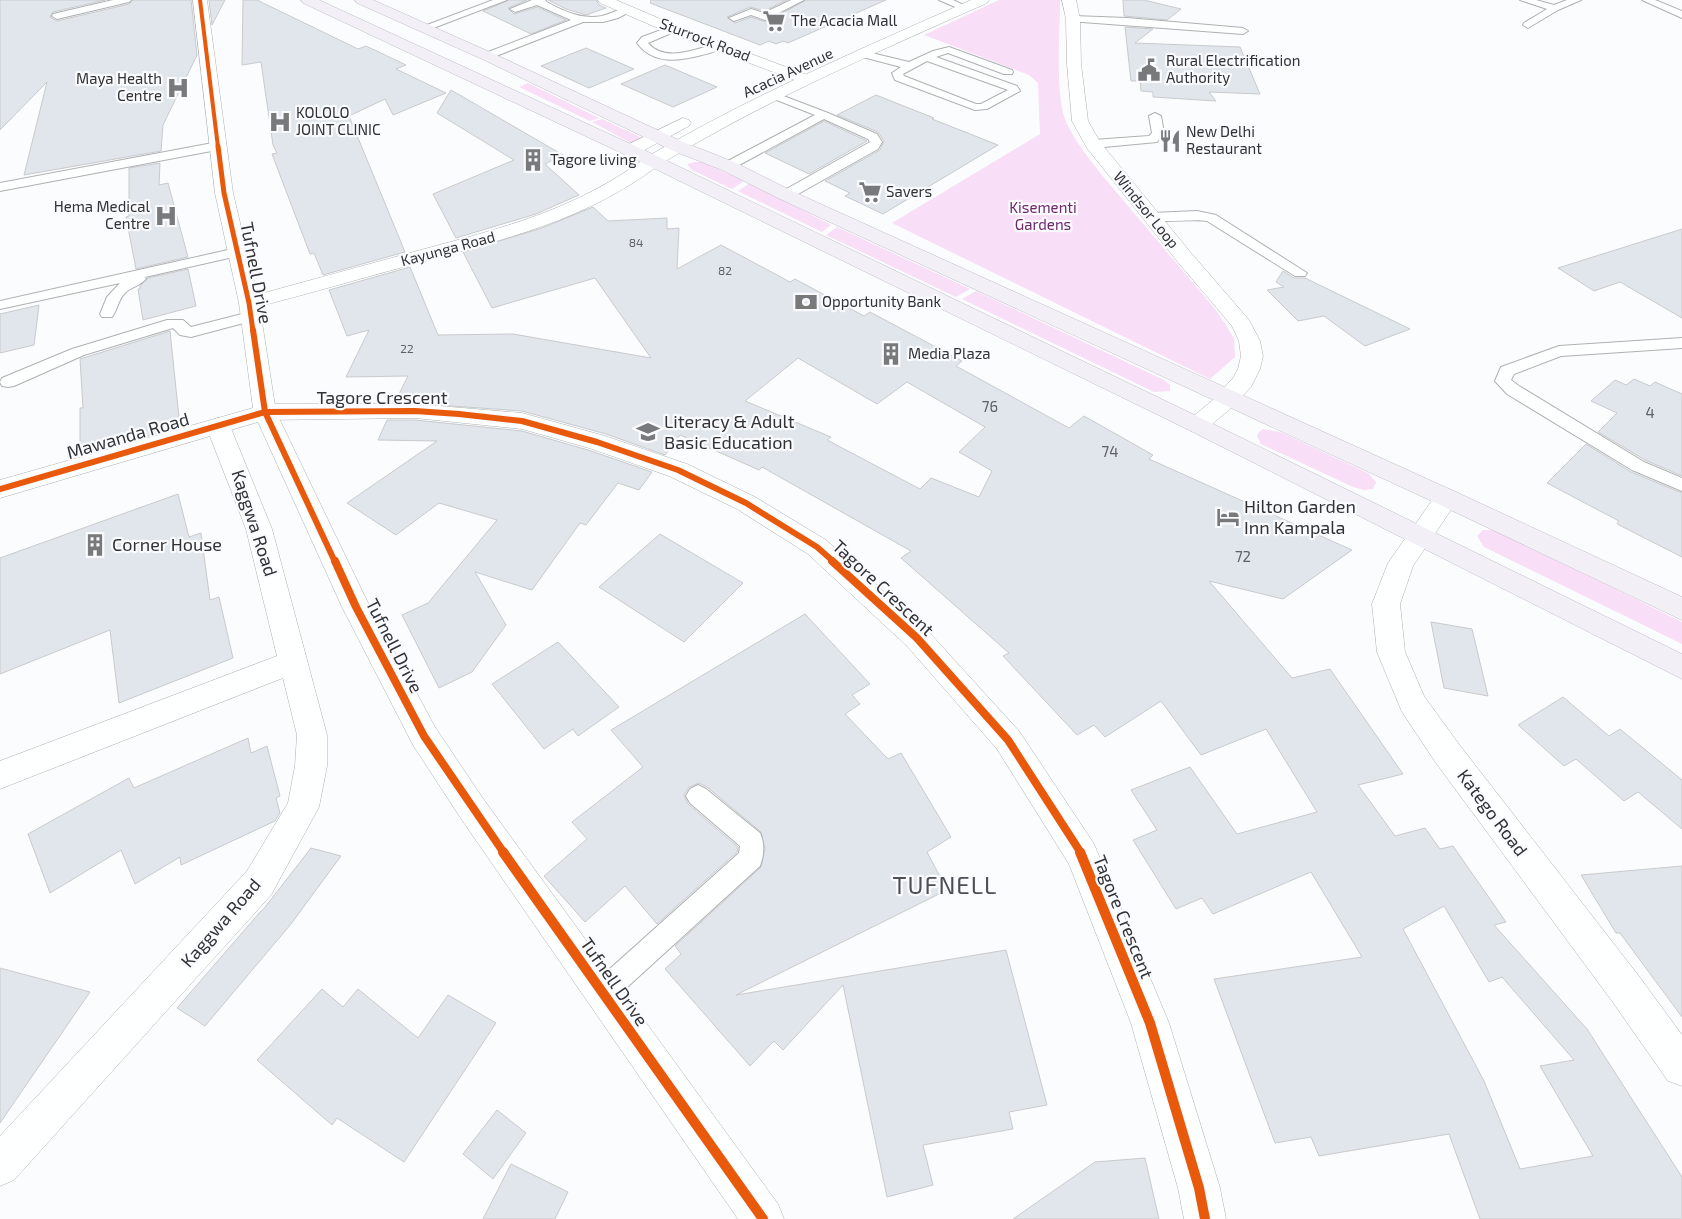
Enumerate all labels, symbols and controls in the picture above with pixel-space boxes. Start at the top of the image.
supermarket icon: The Acacia Mall [761,8,787,34]
place label: The Acacia Mall [791,11,898,29]
street label: Sturrock Road [657,14,753,65]
street label: Acacia Avenue [740,43,836,101]
place label: Rural Electrification Authority [1166,51,1301,86]
public building icon: Rural Electrification Authority [1136,57,1162,83]
place label: Maya Health Centre [76,69,162,104]
hospital icon: Maya Health Centre [165,75,191,101]
place label: KOLOLO JOINT CLINIC [296,103,381,138]
hospital icon: KOLOLO JOINT CLINIC [267,109,293,135]
place label: New Delhi Restaurant [1186,122,1262,157]
restaurant icon: New Delhi Restaurant [1157,128,1183,154]
building icon: Tagore living [520,147,546,173]
place label: Tagore living [550,150,637,168]
street label: Windsor Loop [1110,167,1183,252]
supermarket icon: Savers [857,179,883,205]
place label: Savers [886,182,932,200]
place label: Hema Medical Centre [54,197,151,232]
park label: Kisementi Gardens [1009,198,1077,233]
hospital icon: Hema Medical Centre [153,203,179,229]
street label: Tufnell Drive [236,220,278,326]
street label: Kayunga Road [399,227,497,269]
house number: 84 [629,235,643,249]
house number: 82 [718,263,732,277]
bank icon: Opportunity Bank [793,289,819,315]
place label: Opportunity Bank [822,292,942,310]
house number: 22 [400,341,414,355]
building icon: Media Plaza [878,341,904,367]
place label: Media Plaza [908,344,991,362]
street label: Tagore Crescent [316,386,448,408]
house number: 76 [982,397,998,415]
house number: 4 [1645,403,1655,421]
street label: Mawanda Road [64,407,192,463]
place label: Literacy & Adult Basic Education [664,410,795,453]
school or university icon: Literacy & Adult Basic Education [635,419,661,445]
house number: 74 [1102,442,1118,460]
street label: Kaggwa Road [227,467,283,579]
place label: Hilton Garden Inn Kampala [1244,495,1356,538]
hotel icon: Hilton Garden Inn Kampala [1215,504,1241,530]
building icon: Corner House [82,532,108,558]
place label: Corner House [112,533,222,555]
street label: Tagore Crescent [828,534,939,640]
house number: 72 [1235,547,1251,565]
street label: Tufnell Drive [362,595,428,696]
street label: Katego Road [1453,765,1532,860]
street label: Tagore Crescent [1089,852,1159,982]
district label: TUFNELL [893,870,997,899]
street label: Kaggwa Road [176,873,265,971]
street label: Tufnell Drive [576,933,653,1030]

